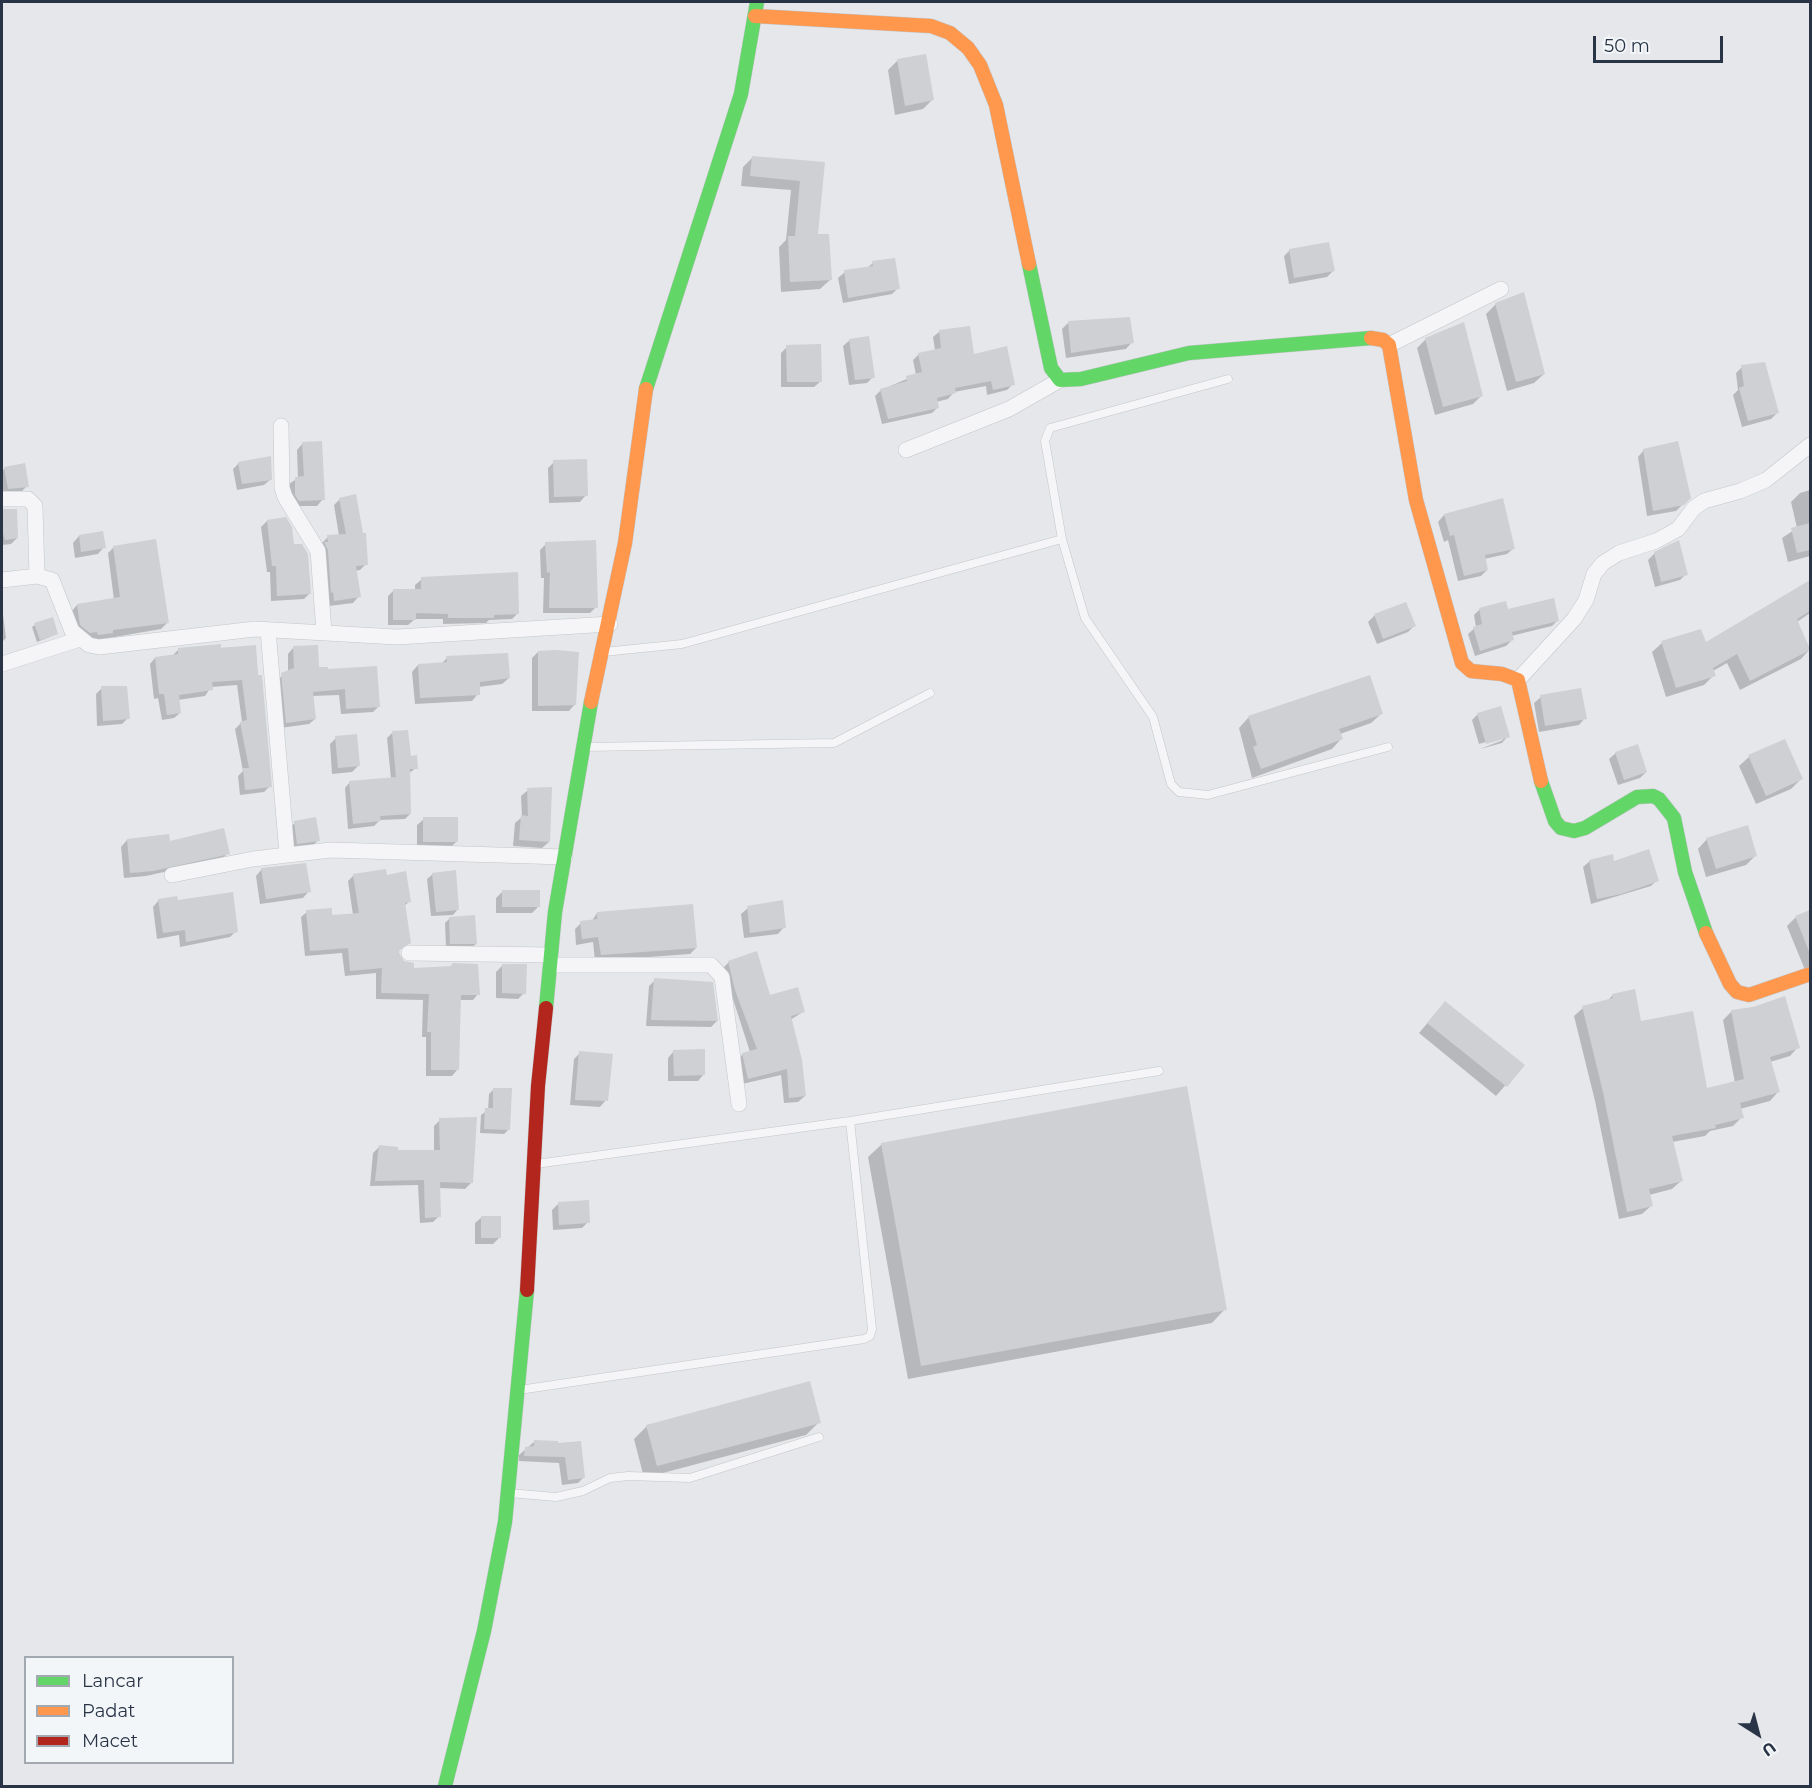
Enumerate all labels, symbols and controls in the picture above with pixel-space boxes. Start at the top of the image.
scale bar [1596,24,1726,62]
text: 50 m [1604,35,1650,57]
legend [24,1656,234,1764]
text: Lancar [82,1670,143,1692]
text: Padat [82,1700,135,1722]
north arrow [1728,1704,1788,1764]
text: Macet [82,1730,138,1752]
text: U [1758,1738,1780,1760]

